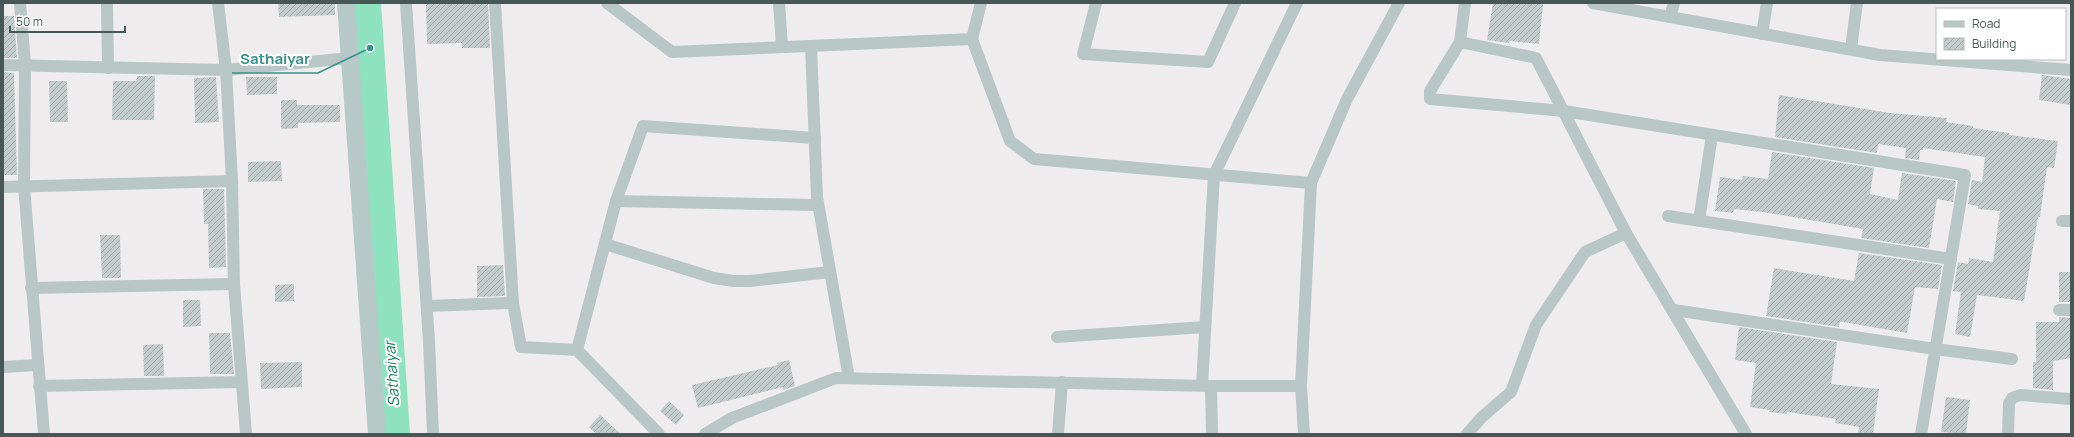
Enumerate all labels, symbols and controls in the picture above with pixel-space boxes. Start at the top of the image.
scale bar [10,8,125,34]
legend [1936,8,2066,60]
text: 50 m [16,13,43,30]
text: Road [1972,15,2000,32]
text: Building [1972,35,2016,52]
callout: Sathaiyar [232,46,318,73]
text: Sathaiyar [240,48,310,69]
water label: Sathaiyar [379,338,404,408]

